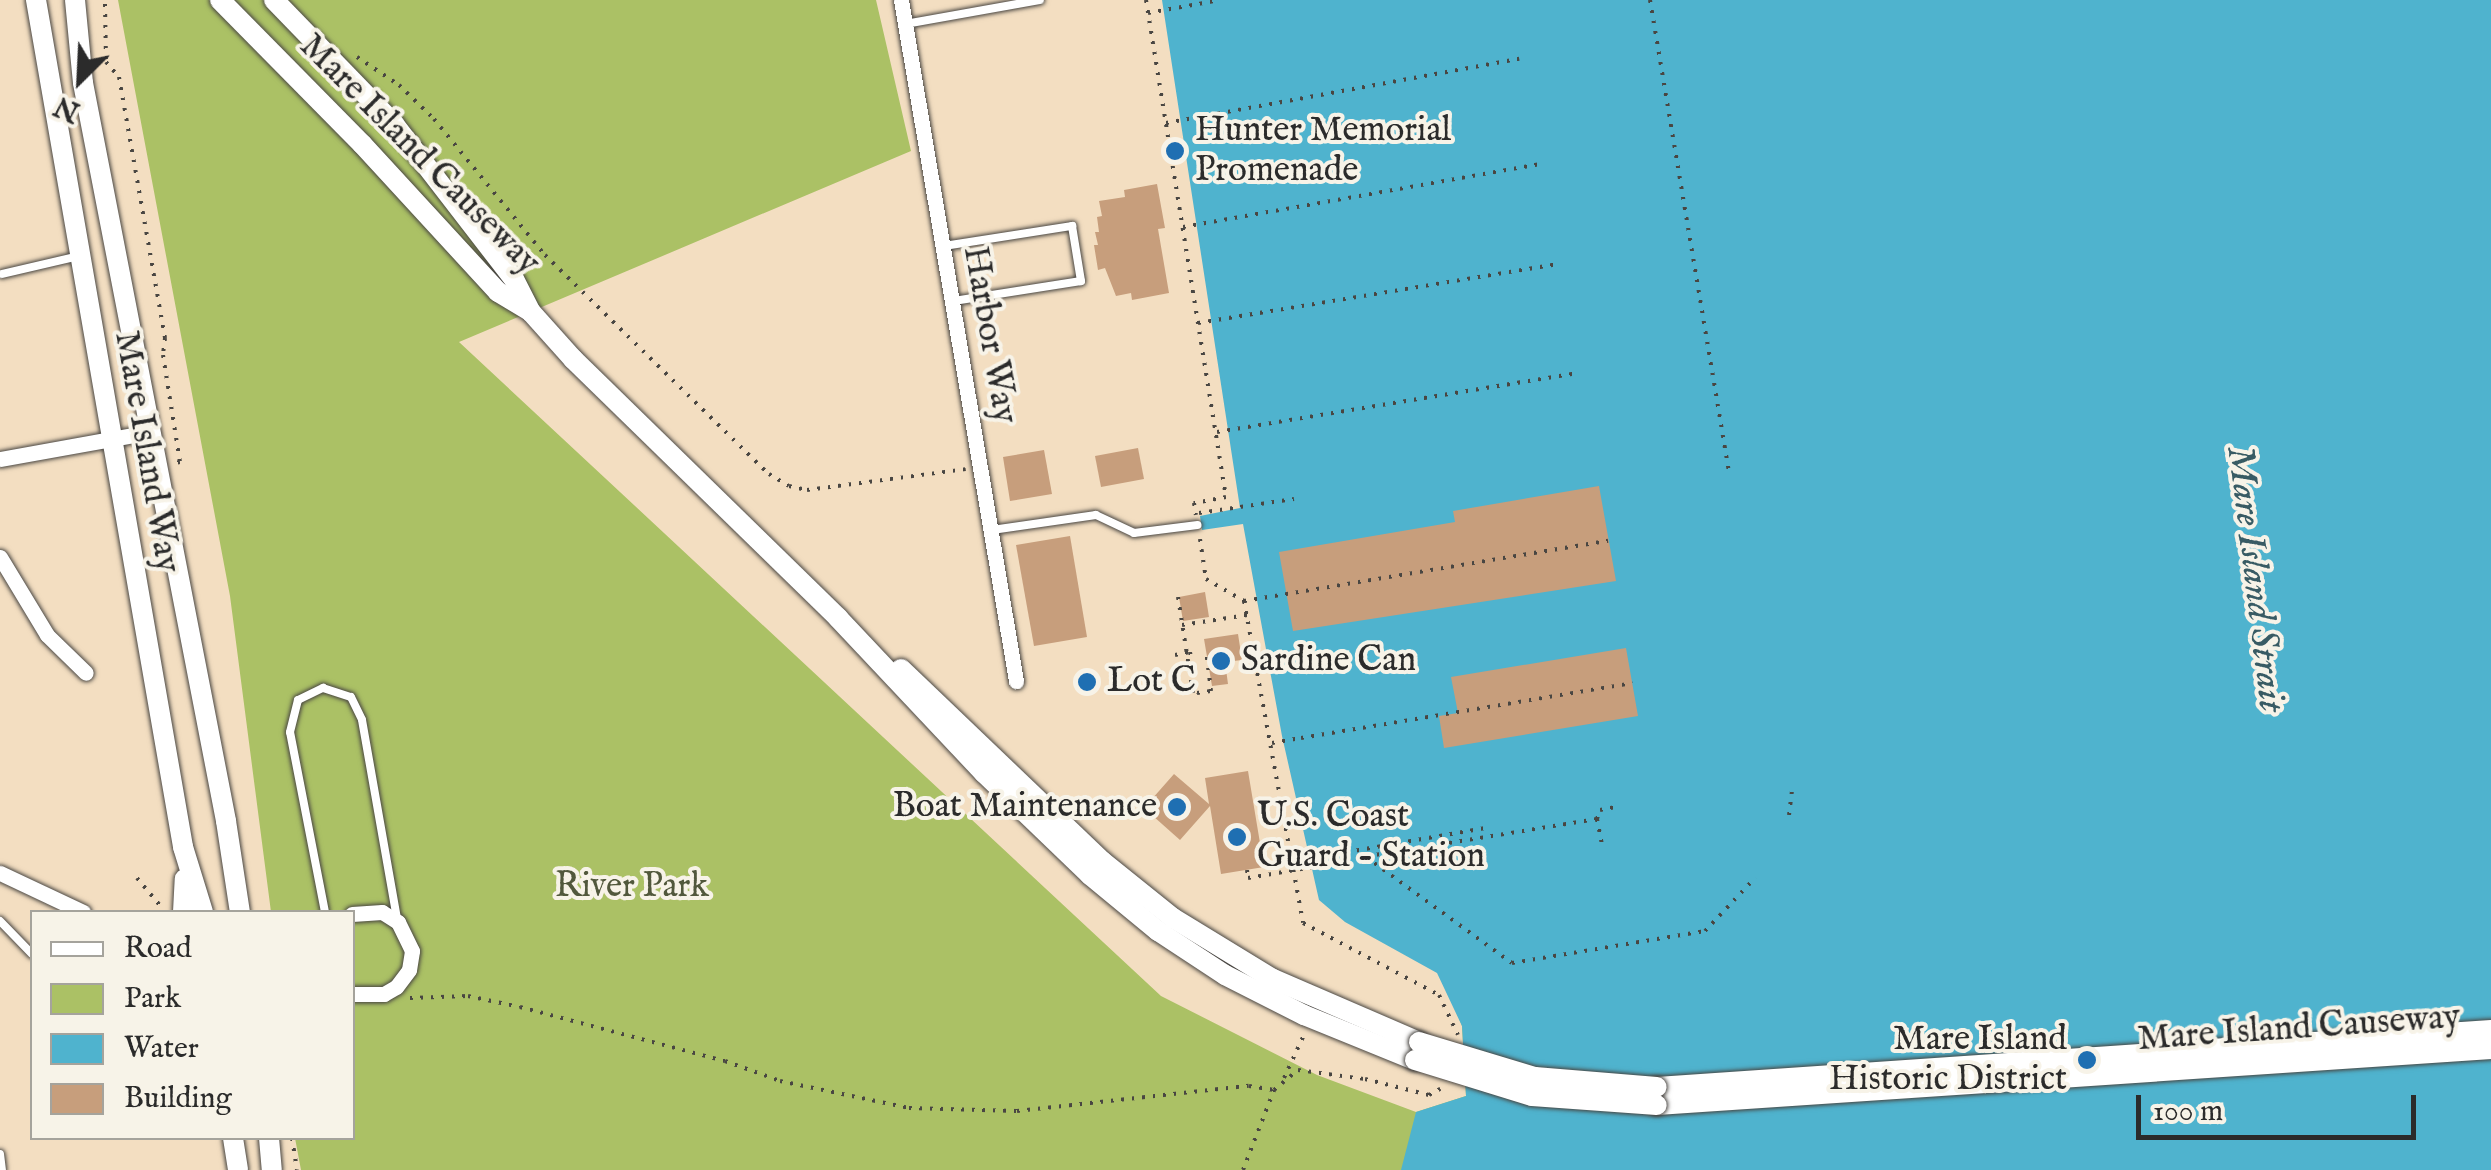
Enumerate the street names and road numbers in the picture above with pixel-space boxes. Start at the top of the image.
street label: Mare Island Causeway [290,26,548,284]
street label: Harbor Way [953,243,1025,427]
street label: Mare Island Way [104,328,188,576]
street label: Mare Island Causeway [2136,997,2462,1061]

